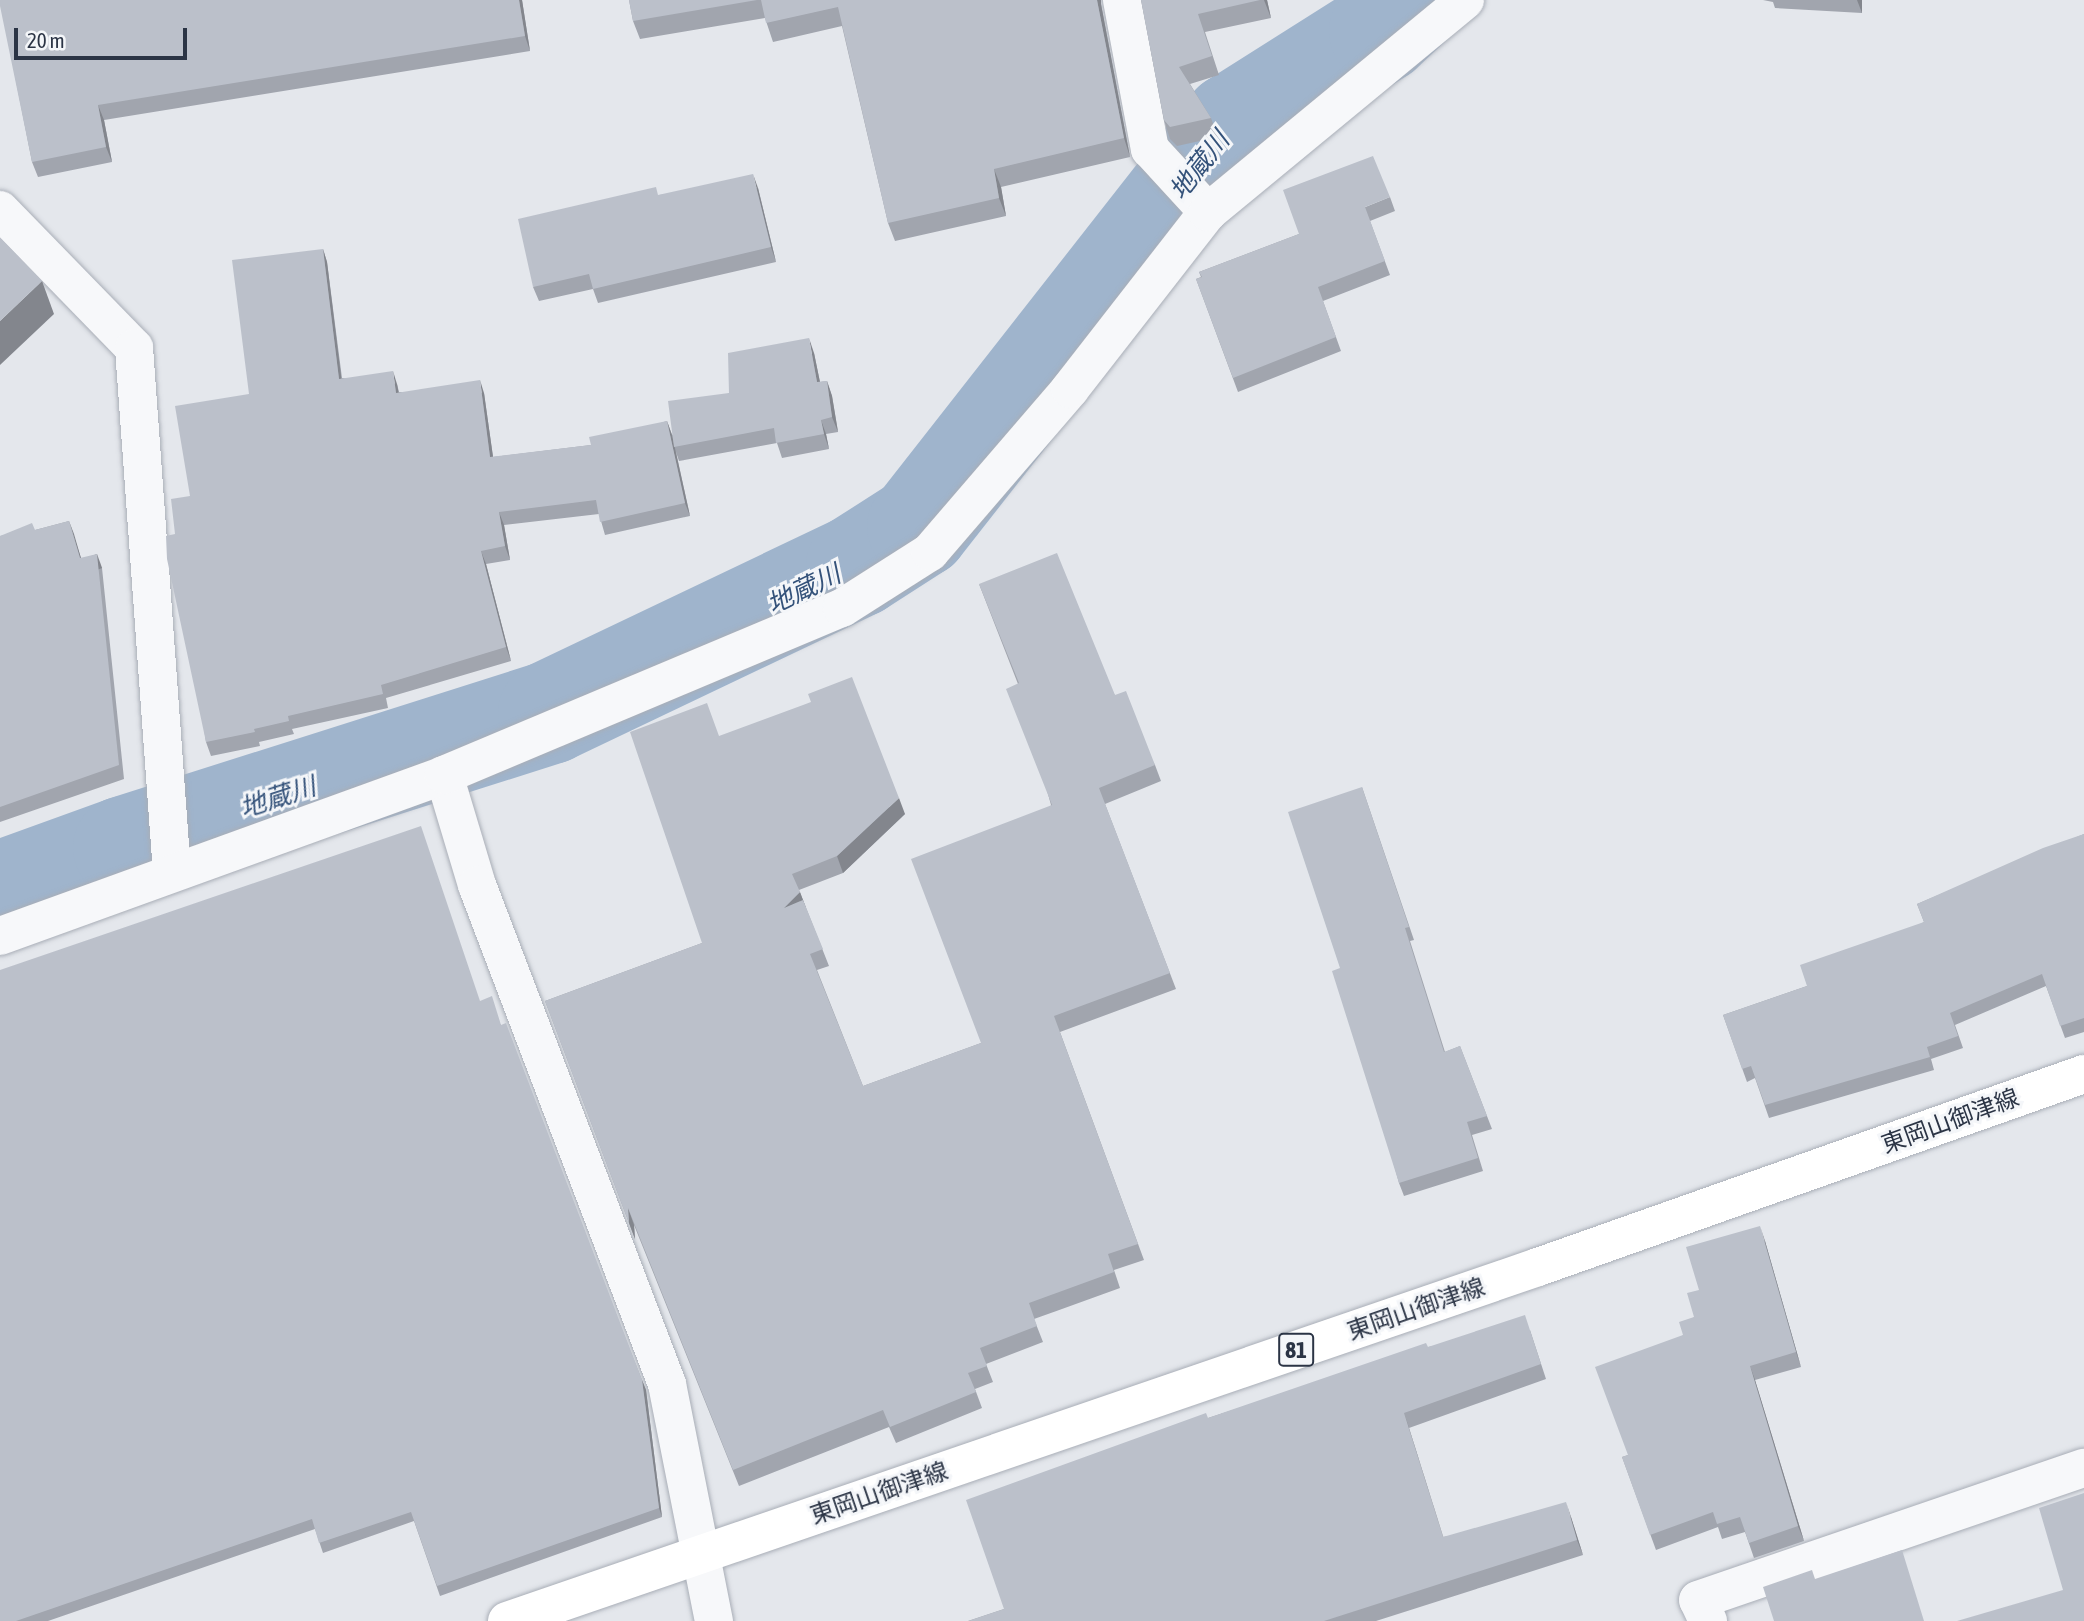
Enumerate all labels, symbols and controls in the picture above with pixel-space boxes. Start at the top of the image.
scale bar [18,14,191,58]
text: 20 m [27,28,65,52]
water label: 地蔵川 [1164,126,1236,206]
water label: 地蔵川 [762,559,846,621]
water label: 地蔵川 [236,771,320,825]
street label: 東岡山御津線 [1877,1083,2023,1159]
street label: 東岡山御津線 [1343,1272,1489,1346]
road number: 81 [1277,1330,1315,1370]
street label: 東岡山御津線 [806,1456,952,1530]

